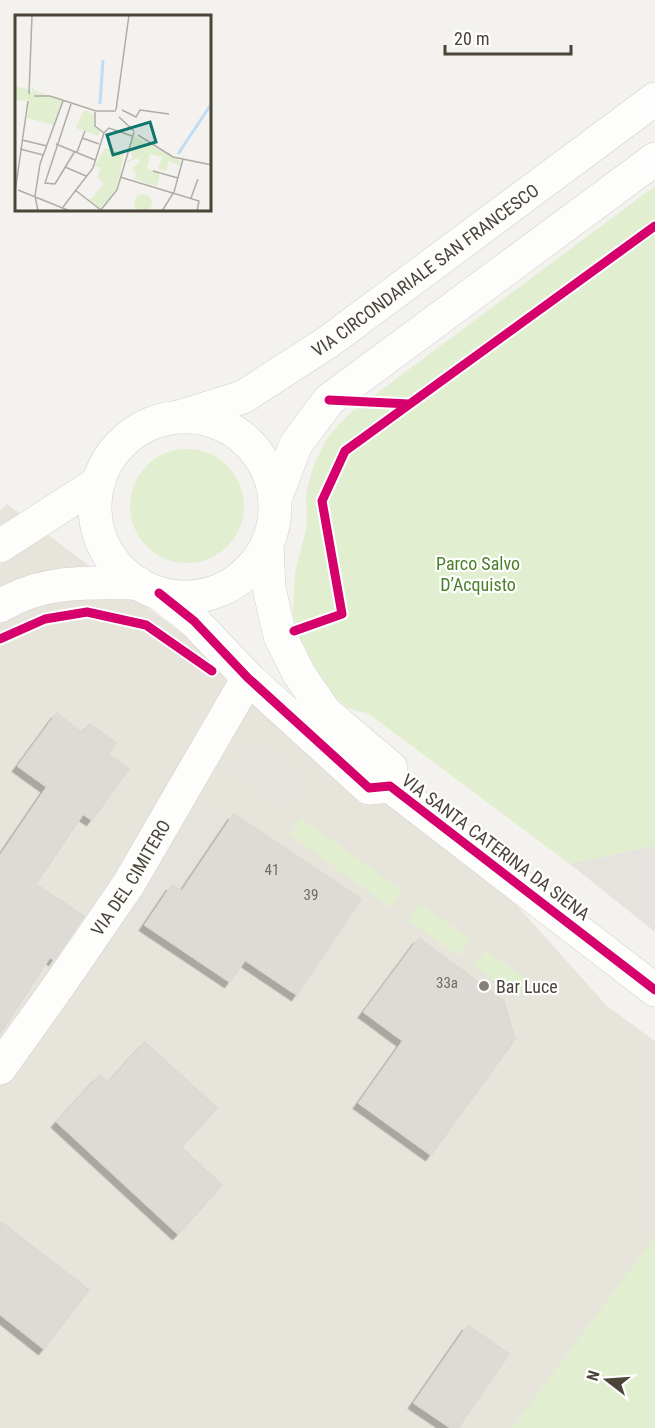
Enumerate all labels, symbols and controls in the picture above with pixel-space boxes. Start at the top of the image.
inset map [15,15,212,212]
scale bar [445,18,571,56]
text: 20 m [454,28,489,49]
street label: VIA CIRCONDARIALE SAN FRANCESCO [308,179,542,360]
park label: Parco Salvo D’Acquisto [436,553,520,595]
street label: VIA SANTA CATERINA DA SIENA [398,769,595,925]
street label: VIA DEL CIMITERO [86,816,174,939]
house number: 41 [265,861,279,879]
house number: 39 [304,886,318,904]
house number: 33a [436,974,458,992]
place label: Bar Luce [496,976,558,997]
marker: Bar Luce [477,979,491,993]
north arrow [577,1350,637,1410]
text: N [583,1368,604,1383]

